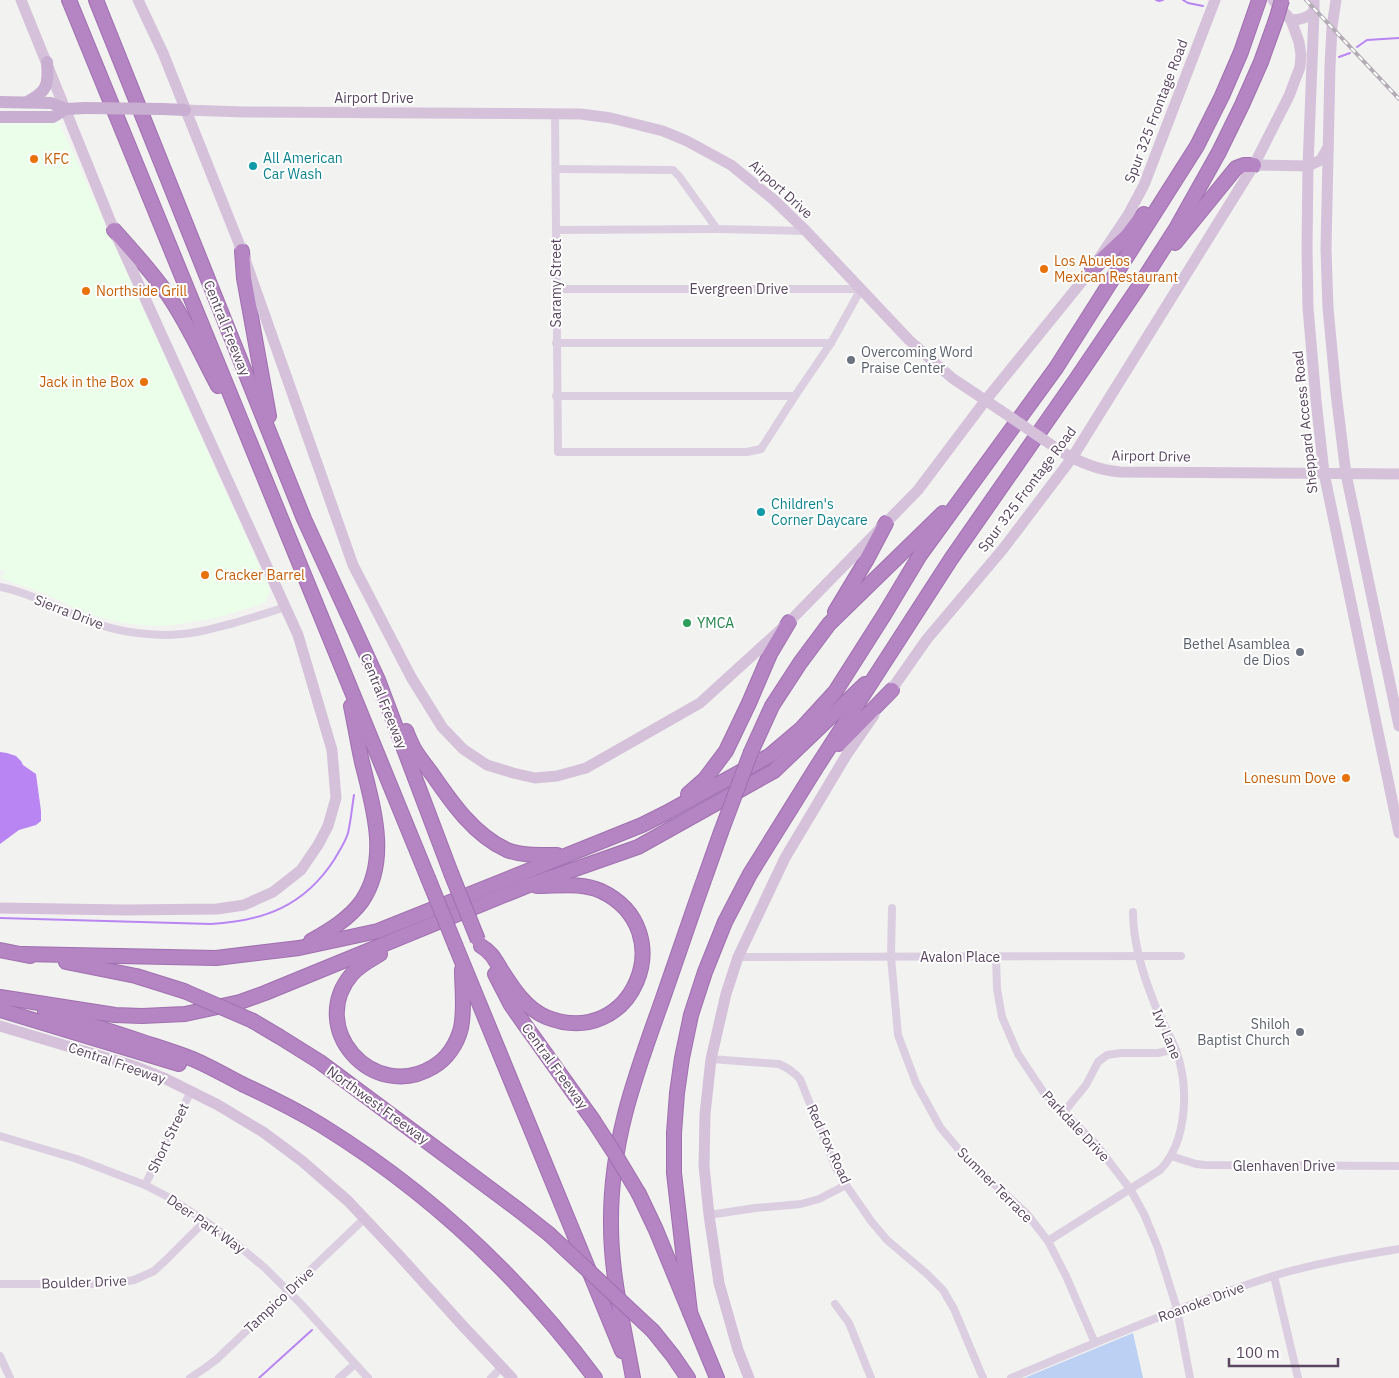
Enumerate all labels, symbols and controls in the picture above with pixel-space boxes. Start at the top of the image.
street label: Spur 325 Frontage Road [1120,37,1192,185]
street label: Airport Drive [334,89,414,107]
place label: All American Car Wash [263,149,343,183]
place label: KFC [44,150,69,168]
marker: KFC [28,153,40,165]
street label: Airport Drive [745,156,817,222]
marker: All American Car Wash [247,160,259,172]
street label: Saramy Street [547,238,565,327]
place label: Los Abuelos Mexican Restaurant [1054,252,1178,286]
marker: Los Abuelos Mexican Restaurant [1038,263,1050,275]
street label: Central Freeway [200,277,254,379]
street label: Evergreen Drive [689,280,789,298]
place label: Northside Grill [96,282,187,300]
marker: Northside Grill [80,285,92,297]
place label: Overcoming Word Praise Center [861,343,973,377]
street label: Sheppard Access Road [1289,350,1321,494]
marker: Overcoming Word Praise Center [845,354,857,366]
place label: Jack in the Box [39,373,134,391]
marker: Jack in the Box [138,376,150,388]
street label: Spur 325 Frontage Road [974,423,1080,555]
street label: Airport Drive [1111,446,1191,466]
place label: Children's Corner Daycare [771,495,868,529]
marker: Children's Corner Daycare [755,506,767,518]
place label: Cracker Barrel [215,566,305,584]
marker: Cracker Barrel [199,569,211,581]
street label: Sierra Drive [32,591,107,634]
place label: YMCA [697,614,734,632]
marker: YMCA [681,617,693,629]
place label: Bethel Asamblea de Dios [1183,635,1291,669]
marker: Bethel Asamblea de Dios [1294,646,1306,658]
street label: Central Freeway [357,650,411,752]
place label: Lonesum Dove [1244,769,1336,787]
marker: Lonesum Dove [1340,772,1352,784]
street label: Avalon Place [920,948,1000,966]
street label: Ivy Lane [1148,1006,1186,1062]
place label: Shiloh Baptist Church [1197,1015,1290,1049]
street label: Central Freeway [518,1020,592,1112]
marker: Shiloh Baptist Church [1294,1026,1306,1038]
street label: Central Freeway [66,1038,168,1088]
street label: Northwest Freeway [323,1062,433,1148]
street label: Parkdale Drive [1038,1087,1114,1166]
street label: Short Street [143,1100,193,1176]
street label: Red Fox Road [803,1101,855,1187]
street label: Sumner Terrace [953,1143,1037,1227]
street label: Glenhaven Drive [1233,1157,1336,1175]
street label: Deer Park Way [163,1190,249,1258]
street label: Tampico Drive [240,1263,318,1337]
street label: Boulder Drive [41,1272,127,1292]
street label: Roanoke Drive [1155,1278,1247,1326]
scale bar [1229,1336,1338,1368]
text: 100 m [1236,1343,1280,1362]

